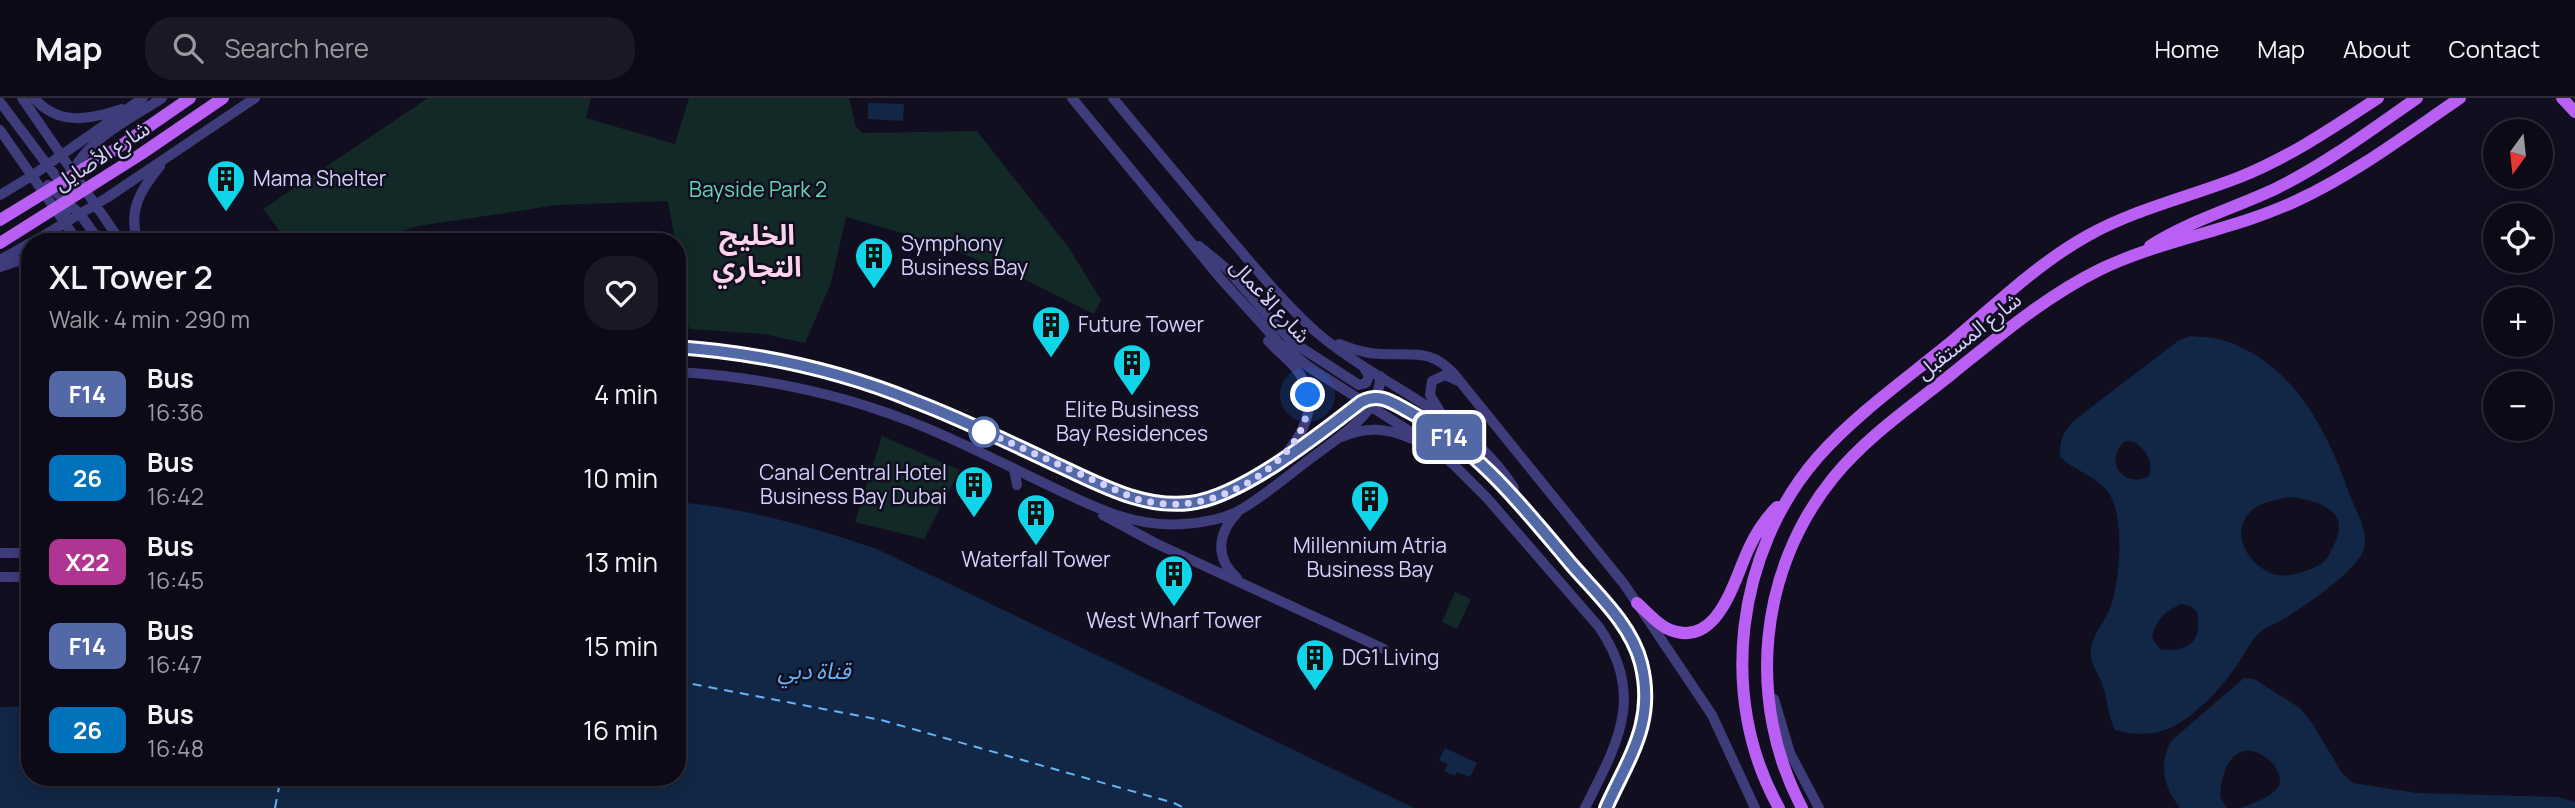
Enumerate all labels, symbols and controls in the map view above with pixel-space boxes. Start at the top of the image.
search box [145,17,635,80]
text: Map [35,26,103,71]
icon: search [169,29,207,67]
text: Search here [225,30,369,66]
text: Home [2154,32,2219,65]
text: Map [2257,32,2305,65]
text: About [2343,32,2411,65]
text: Contact [2449,32,2540,65]
street label: شارع الأصايل [48,114,156,198]
north arrow [2483,119,2553,189]
map controls [2483,119,2553,441]
building icon: Mama Shelter [205,158,247,213]
place label: Mama Shelter [253,164,387,192]
park label: Bayside Park 2 [689,175,827,203]
button: locate [2483,203,2553,273]
district label: الخليج التجاري [712,215,802,289]
place label: Symphony Business Bay [901,229,1028,281]
building icon: Symphony Business Bay [853,235,895,290]
street label: شارع الأعمال [1223,252,1317,350]
text: XL Tower 2 [49,254,213,299]
button: heart [584,256,658,330]
street label: شارع المستقبل [1910,285,2028,387]
button: + [2483,287,2553,357]
text: Walk · 4 min · 290 m [49,303,250,335]
building icon: Future Tower [1030,304,1072,359]
place label: Future Tower [1078,310,1205,338]
building icon: Elite Business Bay Residences [1111,342,1153,397]
text: Bus [147,360,194,396]
button: − [2483,371,2553,441]
text: 4 min [594,376,658,412]
text: F14 [69,377,106,410]
your location [1290,377,1325,412]
place label: Elite Business Bay Residences [1056,395,1208,447]
text: 16:36 [147,396,204,428]
line badge: F14 [1409,414,1489,460]
unlabelled marker [969,417,999,447]
text: F14 [1430,420,1468,453]
text: Bus [147,444,194,480]
place label: Canal Central Hotel Business Bay Dubai [759,458,947,510]
text: 10 min [583,460,658,496]
text: 26 [73,461,102,494]
building icon: Canal Central Hotel Business Bay Dubai [953,464,995,519]
building icon: Millennium Atria Business Bay [1349,478,1391,533]
text: 16:42 [147,480,204,512]
building icon: Waterfall Tower [1015,492,1057,547]
text: Bus [147,528,194,564]
place label: Millennium Atria Business Bay [1293,531,1447,583]
text: 13 min [585,544,658,580]
text: X22 [65,545,110,578]
place label: Waterfall Tower [961,545,1111,573]
building icon: West Wharf Tower [1153,553,1195,608]
text: 16:45 [147,564,204,596]
place label: West Wharf Tower [1086,606,1262,634]
text: Bus [147,612,194,648]
text: 15 min [584,628,658,664]
text: F14 [69,629,106,662]
building icon: DG1 Living [1294,637,1336,692]
place label: DG1 Living [1342,643,1439,671]
text: 16:47 [147,648,202,680]
water label: قناة دبي [778,654,852,689]
text: Bus [147,696,194,732]
text: 16 min [583,712,658,748]
text: 26 [73,713,102,746]
text: 16:48 [147,732,204,764]

